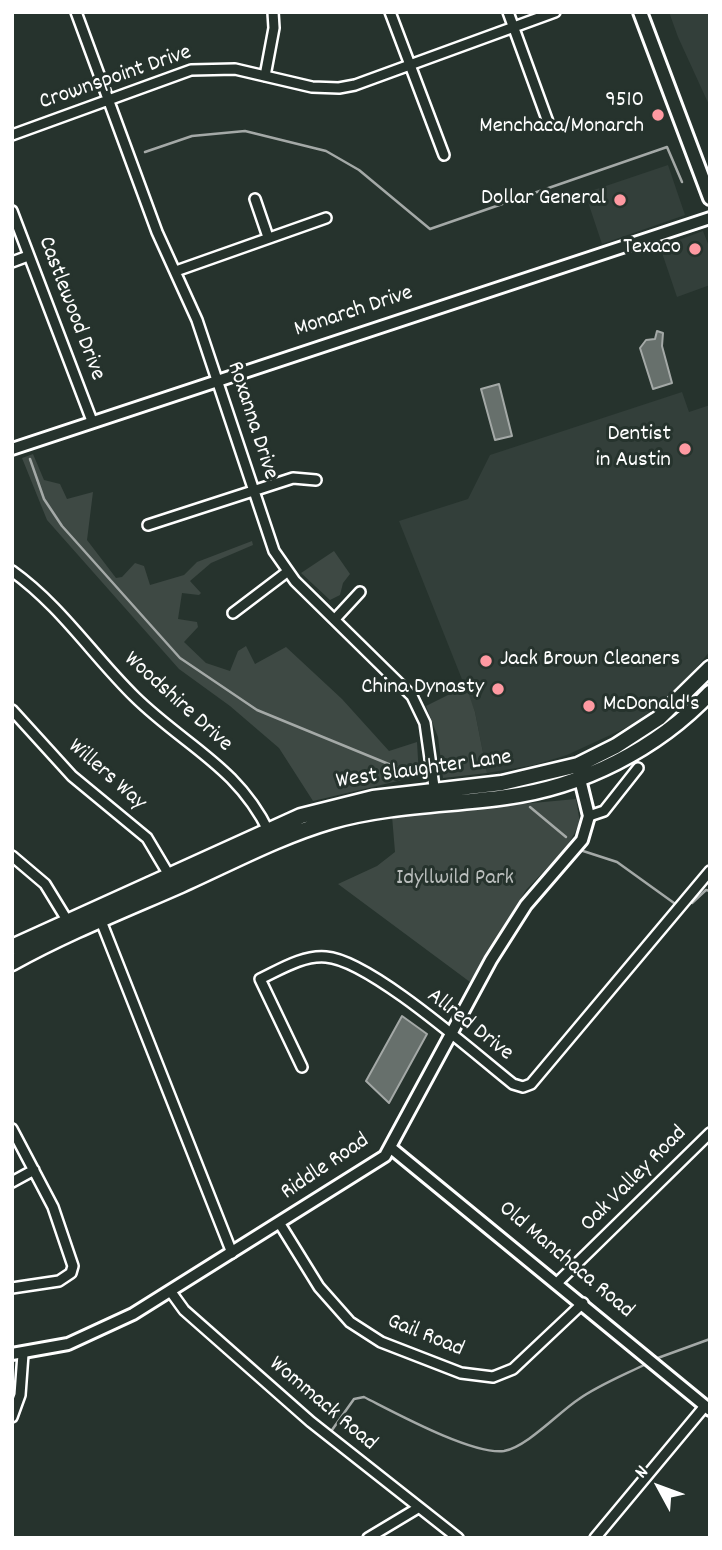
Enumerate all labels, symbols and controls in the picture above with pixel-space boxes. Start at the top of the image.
street label: Crownspoint Drive [36,40,196,118]
place label: 9510 Menchaca/Monarch [479,88,644,142]
marker: 9510 Menchaca/Monarch [650,107,666,123]
place label: Dollar General [481,186,606,214]
marker: Dollar General [612,192,628,208]
street label: Castlewood Drive [30,233,110,385]
place label: Texaco [623,235,681,263]
marker: Texaco [687,241,703,257]
street label: Monarch Drive [291,281,417,345]
street label: Roxanna Drive [219,359,283,483]
place label: Dentist in Austin [595,422,671,476]
marker: Dentist in Austin [677,441,693,457]
street label: Woodshire Drive [117,647,237,759]
place label: Jack Brown Cleaners [500,647,680,675]
marker: Jack Brown Cleaners [478,653,494,669]
place label: China Dynasty [361,675,484,703]
marker: China Dynasty [490,681,506,697]
place label: McDonald's [603,692,700,720]
marker: McDonald's [581,698,597,714]
street label: Willers Way [61,734,151,818]
street label: West Slaughter Lane [334,745,514,797]
park label: Idyllwild Park [396,866,514,894]
street label: Allred Drive [420,984,518,1068]
street label: Oak Valley Road [576,1121,694,1239]
street label: Riddle Road [276,1128,376,1208]
street label: Old Manchaca Road [492,1196,638,1326]
street label: Gail Road [383,1309,467,1365]
street label: Wommack Road [262,1352,382,1458]
north arrow [624,1452,694,1522]
text: N [629,1461,656,1485]

